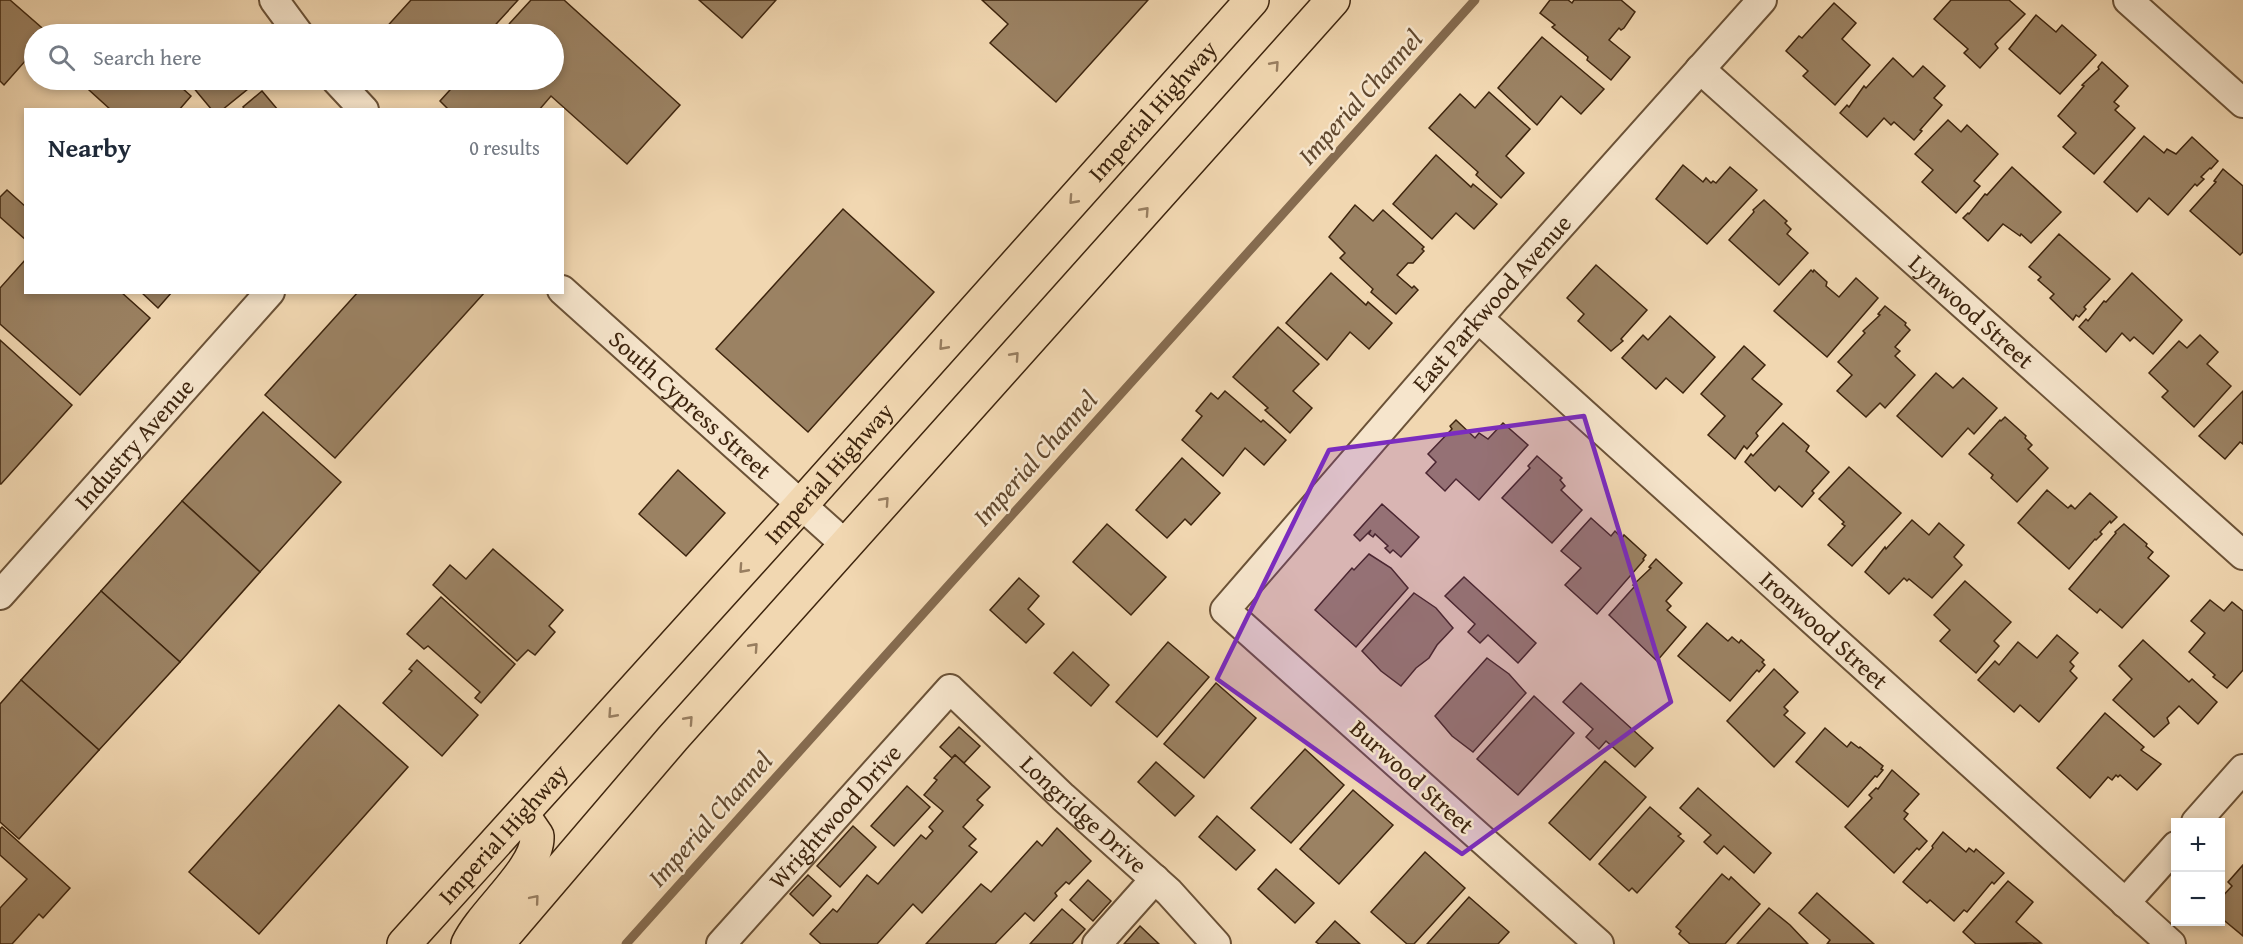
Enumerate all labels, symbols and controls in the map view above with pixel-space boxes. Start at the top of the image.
water label: Imperial Channel [1288,20,1431,173]
search box [24,24,564,90]
street label: Imperial Highway [1080,32,1225,189]
icon: search [45,41,78,74]
text: Search here [93,41,202,73]
one-way arrow [1268,62,1279,72]
text: Nearby [48,128,131,167]
text: 0 results [469,133,540,162]
one-way arrow [1069,193,1080,204]
one-way arrow [1138,207,1149,217]
street label: East Parkwood Avenue [1404,207,1579,399]
street label: Lynwood Street [1901,246,2042,377]
street label: South Cypress Street [601,322,780,487]
one-way arrow [939,339,950,350]
one-way arrow [1008,352,1019,363]
street label: Industry Avenue [66,370,202,517]
water label: Imperial Channel [963,381,1106,534]
street label: Imperial Highway [756,395,901,552]
one-way arrow [878,497,889,508]
one-way arrow [739,562,750,573]
street label: Ironwood Street [1752,562,1897,698]
one-way arrow [747,643,758,654]
one-way arrow [608,707,619,718]
street label: Burwood Street [1342,711,1483,842]
one-way arrow [682,716,693,726]
street label: Wrightwood Drive [760,736,909,897]
water label: Imperial Channel [638,742,781,895]
street label: Longridge Drive [1012,747,1155,881]
street label: Imperial Highway [430,756,576,912]
map controls [2171,818,2225,926]
button: + [2171,818,2225,872]
button: − [2171,872,2225,926]
one-way arrow [527,895,538,906]

